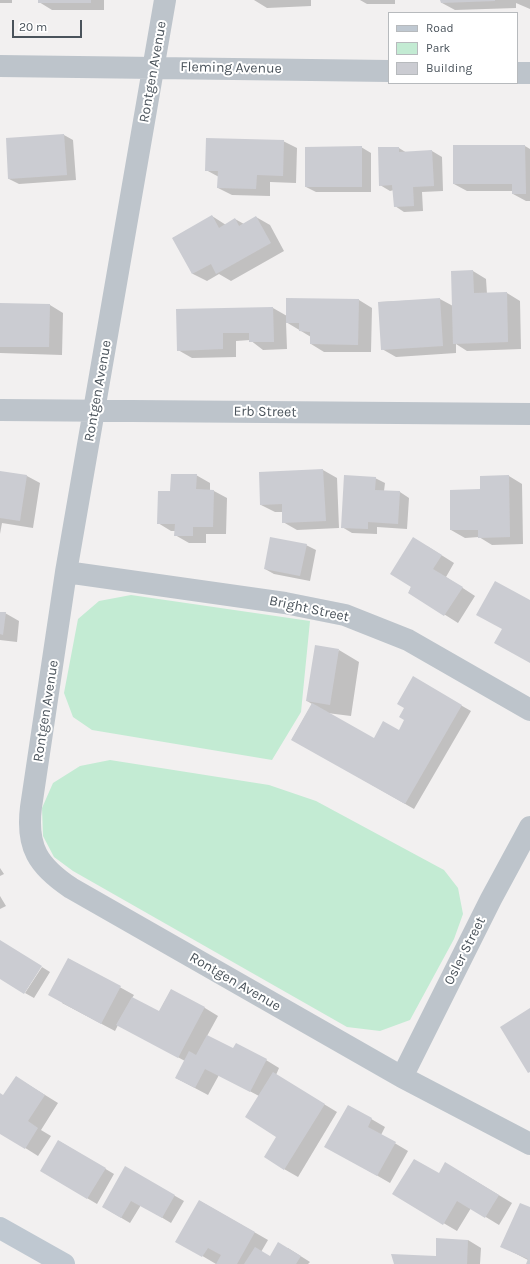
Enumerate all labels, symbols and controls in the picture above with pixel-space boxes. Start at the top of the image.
scale bar [14,12,84,38]
legend [388,12,518,84]
text: 20 m [19,20,47,34]
street label: Rontgen Avenue [136,20,170,124]
text: Road [426,21,454,35]
text: Park [426,41,450,55]
street label: Fleming Avenue [180,59,282,77]
text: Building [426,61,472,75]
street label: Rontgen Avenue [81,339,115,443]
street label: Erb Street [233,403,297,421]
street label: Bright Street [267,592,351,626]
street label: Rontgen Avenue [30,659,62,763]
street label: Osler Street [441,914,489,988]
street label: Rontgen Avenue [186,949,284,1015]

